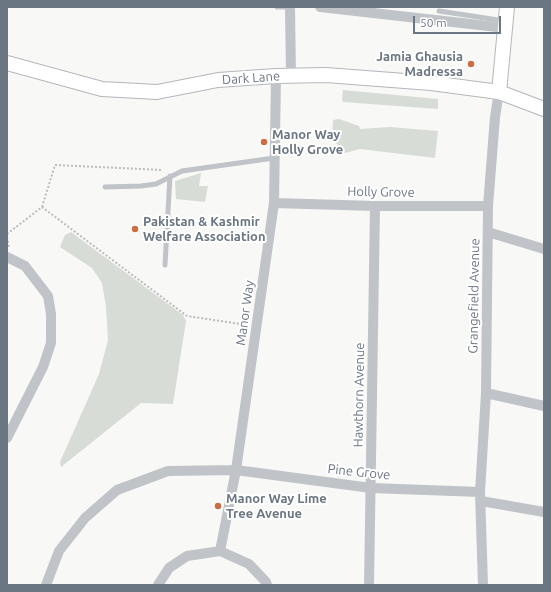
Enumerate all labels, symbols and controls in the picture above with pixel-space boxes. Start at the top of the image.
scale bar [415,8,503,34]
text: 50 m [420,16,447,29]
place label: Jamia Ghausia Madressa [376,49,463,80]
marker: Jamia Ghausia Madressa [466,59,476,69]
street label: Dark Lane [221,68,281,88]
place label: Manor Way Holly Grove [272,127,343,158]
marker: Manor Way Holly Grove [259,137,269,147]
street label: Holly Grove [347,184,415,200]
place label: Pakistan & Kashmir Welfare Association [143,214,266,245]
marker: Pakistan & Kashmir Welfare Association [130,224,140,234]
street label: Grangefield Avenue [465,238,483,354]
street label: Manor Way [233,279,257,347]
street label: Hawthorn Avenue [350,342,368,448]
street label: Pine Grove [327,461,391,483]
place label: Manor Way Lime Tree Avenue [226,491,327,522]
marker: Manor Way Lime Tree Avenue [213,501,223,511]

